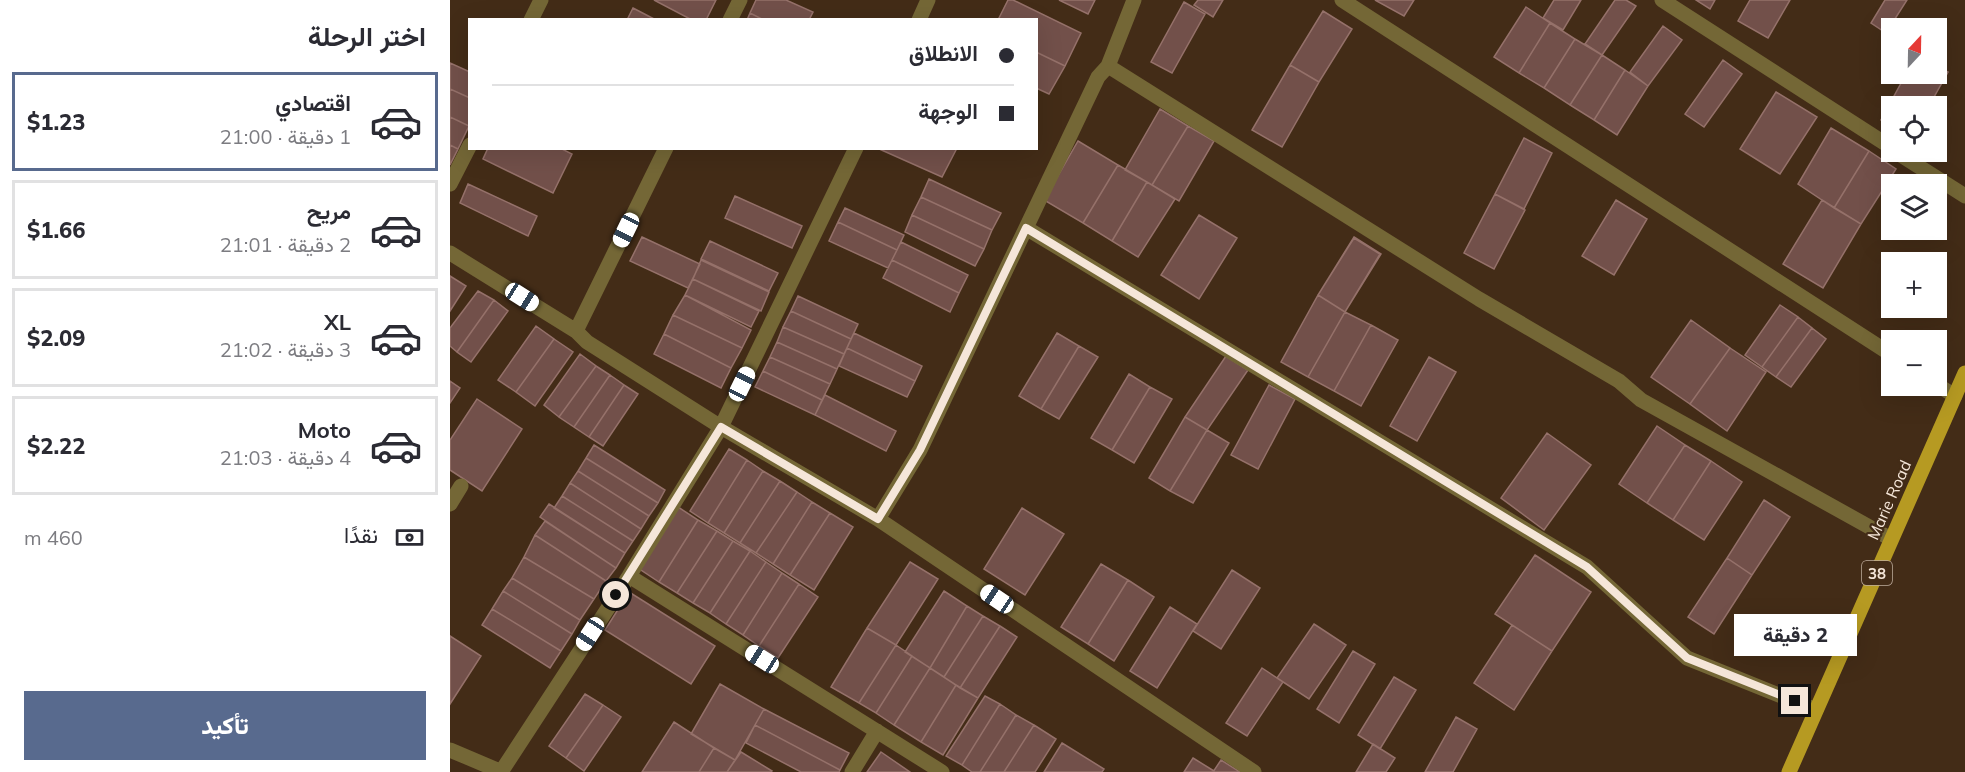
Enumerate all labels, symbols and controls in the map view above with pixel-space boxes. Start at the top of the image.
north arrow [1881,18,1947,84]
map controls [1881,18,1947,396]
text: اختر الرحلة [308,19,426,53]
text: الانطلاق [909,39,978,67]
text: اقتصادي [275,89,351,117]
icon: car [369,95,423,149]
button: locate [1881,96,1947,162]
text: الوجهة [918,97,978,125]
text: $1.23 [27,108,86,136]
text: 1 دقيقة · 21:00 [220,124,351,149]
button: layers [1881,174,1947,240]
text: مريح [307,197,351,225]
icon: car [369,203,423,257]
car [610,210,642,250]
text: $1.66 [27,216,86,244]
text: 2 دقيقة · 21:01 [220,232,351,257]
button: + [1881,252,1947,318]
car [502,280,542,314]
text: XL [324,308,351,336]
icon: car [369,311,423,365]
text: $2.09 [27,324,86,352]
button: − [1881,330,1947,396]
text: 3 دقيقة · 21:02 [220,337,351,362]
car [726,364,758,404]
text: Moto [298,416,351,444]
icon: car [369,419,423,473]
text: $2.22 [27,432,86,460]
text: 4 دقيقة · 21:03 [220,445,351,470]
street label: Marie Road [1863,457,1915,543]
text: نقدًا [344,521,378,549]
icon: cash [393,521,426,554]
text: 460 m [24,525,83,550]
road number: 38 [1862,561,1892,585]
route start [602,581,629,608]
car [977,581,1017,617]
car [573,614,607,654]
callout: 2 دقيقة [1734,614,1856,656]
text: 2 دقيقة [1763,622,1828,647]
car [742,642,782,676]
route end [1781,687,1808,714]
button: تأكيد [24,691,426,760]

